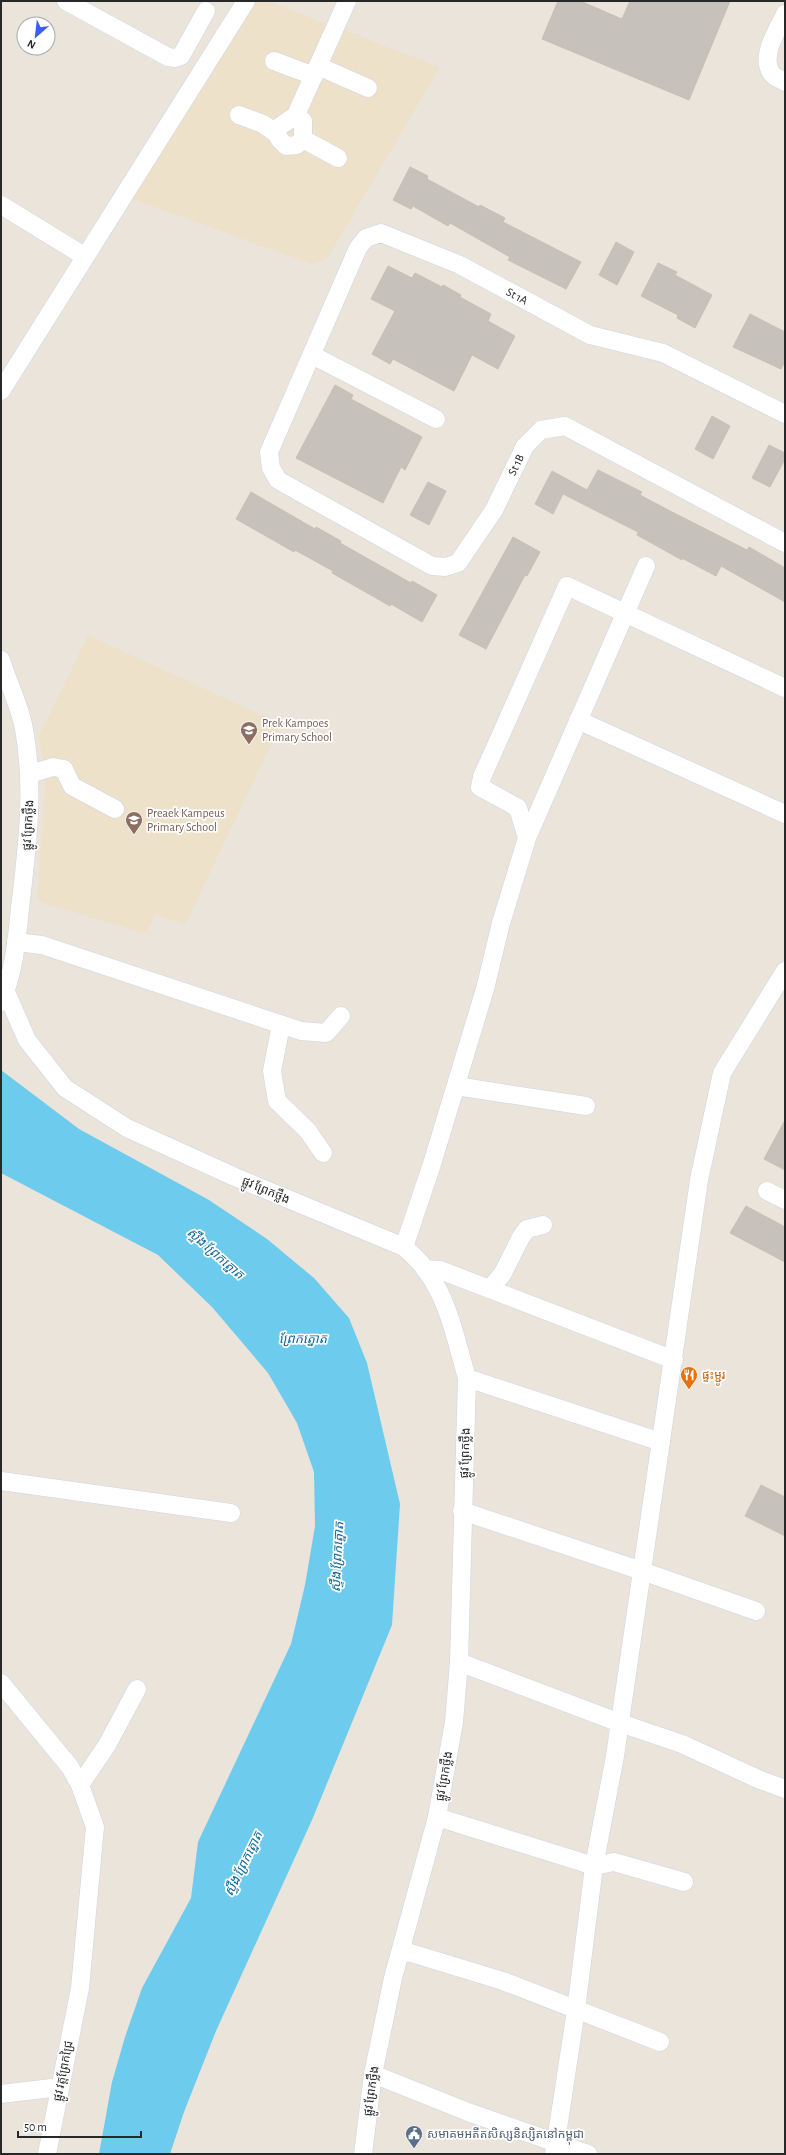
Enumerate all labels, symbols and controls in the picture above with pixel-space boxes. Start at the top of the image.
north arrow [16,16,56,56]
text: N [26,38,38,51]
street label: St 1A [504,285,530,307]
street label: St 1B [506,452,526,477]
place label: Prek Kampoes Primary School [262,717,332,744]
school or university icon: Prek Kampoes Primary School [239,720,259,745]
street label: ផ្លូវ ព្រែកថ្លឹង [19,799,40,851]
place label: Preaek Kampeus Primary School [147,807,225,834]
school or university icon: Preaek Kampeus Primary School [124,810,144,835]
street label: ផ្លូវ ព្រែកថ្លឹង [238,1173,292,1210]
water label: ស្ទឹង ព្រែកត្នោត [183,1224,248,1283]
water label: ព្រែកត្នោត [279,1331,328,1347]
restaurant icon: ផ្ទះម្ជូរ [679,1365,699,1390]
place label: ផ្ទះម្ជូរ [702,1369,726,1386]
street label: ផ្លូវ ព្រែកថ្លឹង [457,1427,476,1479]
water label: ស្ទឹង ព្រែកត្នោត [327,1521,348,1592]
street label: ផ្លូវ ព្រែកថ្លឹង [432,1750,459,1803]
water label: ស្ទឹង ព្រែកត្នោត [220,1828,267,1899]
street label: ផ្លូវ វត្តព្រែកជ្រៃ [50,2039,79,2103]
street label: ផ្លូវ ព្រែកថ្លឹង [360,2065,385,2118]
scale bar [18,2113,141,2139]
text: 50 m [24,2121,47,2133]
public building icon: សមាគមអតីតសិស្សនិស្សិតនៅកម្ពុជា [404,2124,424,2149]
place label: សមាគមអតីតសិស្សនិស្សិតនៅកម្ពុជា [427,2127,584,2145]

